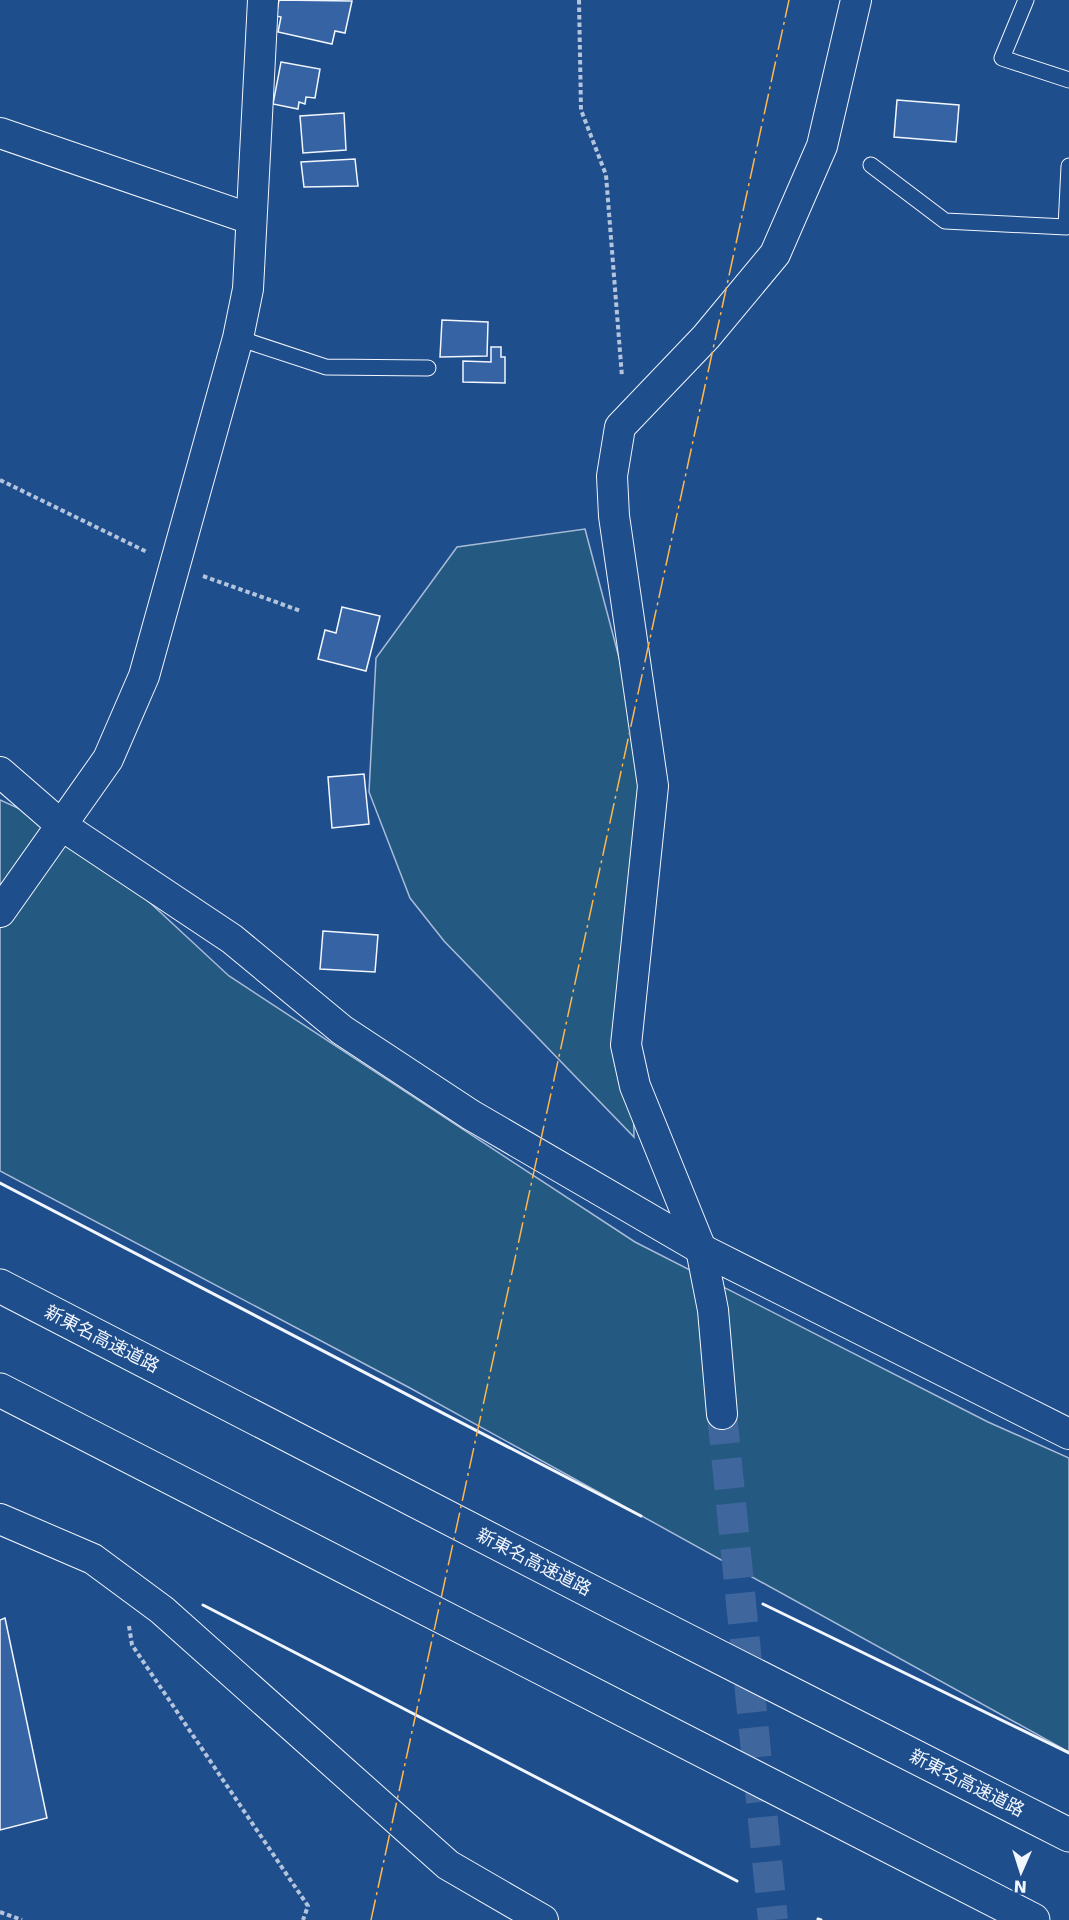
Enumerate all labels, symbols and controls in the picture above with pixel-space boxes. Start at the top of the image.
street label: 新東名高速道路 [41,1301,163,1377]
street label: 新東名高速道路 [473,1524,595,1600]
street label: 新東名高速道路 [906,1745,1028,1821]
north arrow [991,1842,1051,1902]
text: N [1013,1877,1027,1896]

